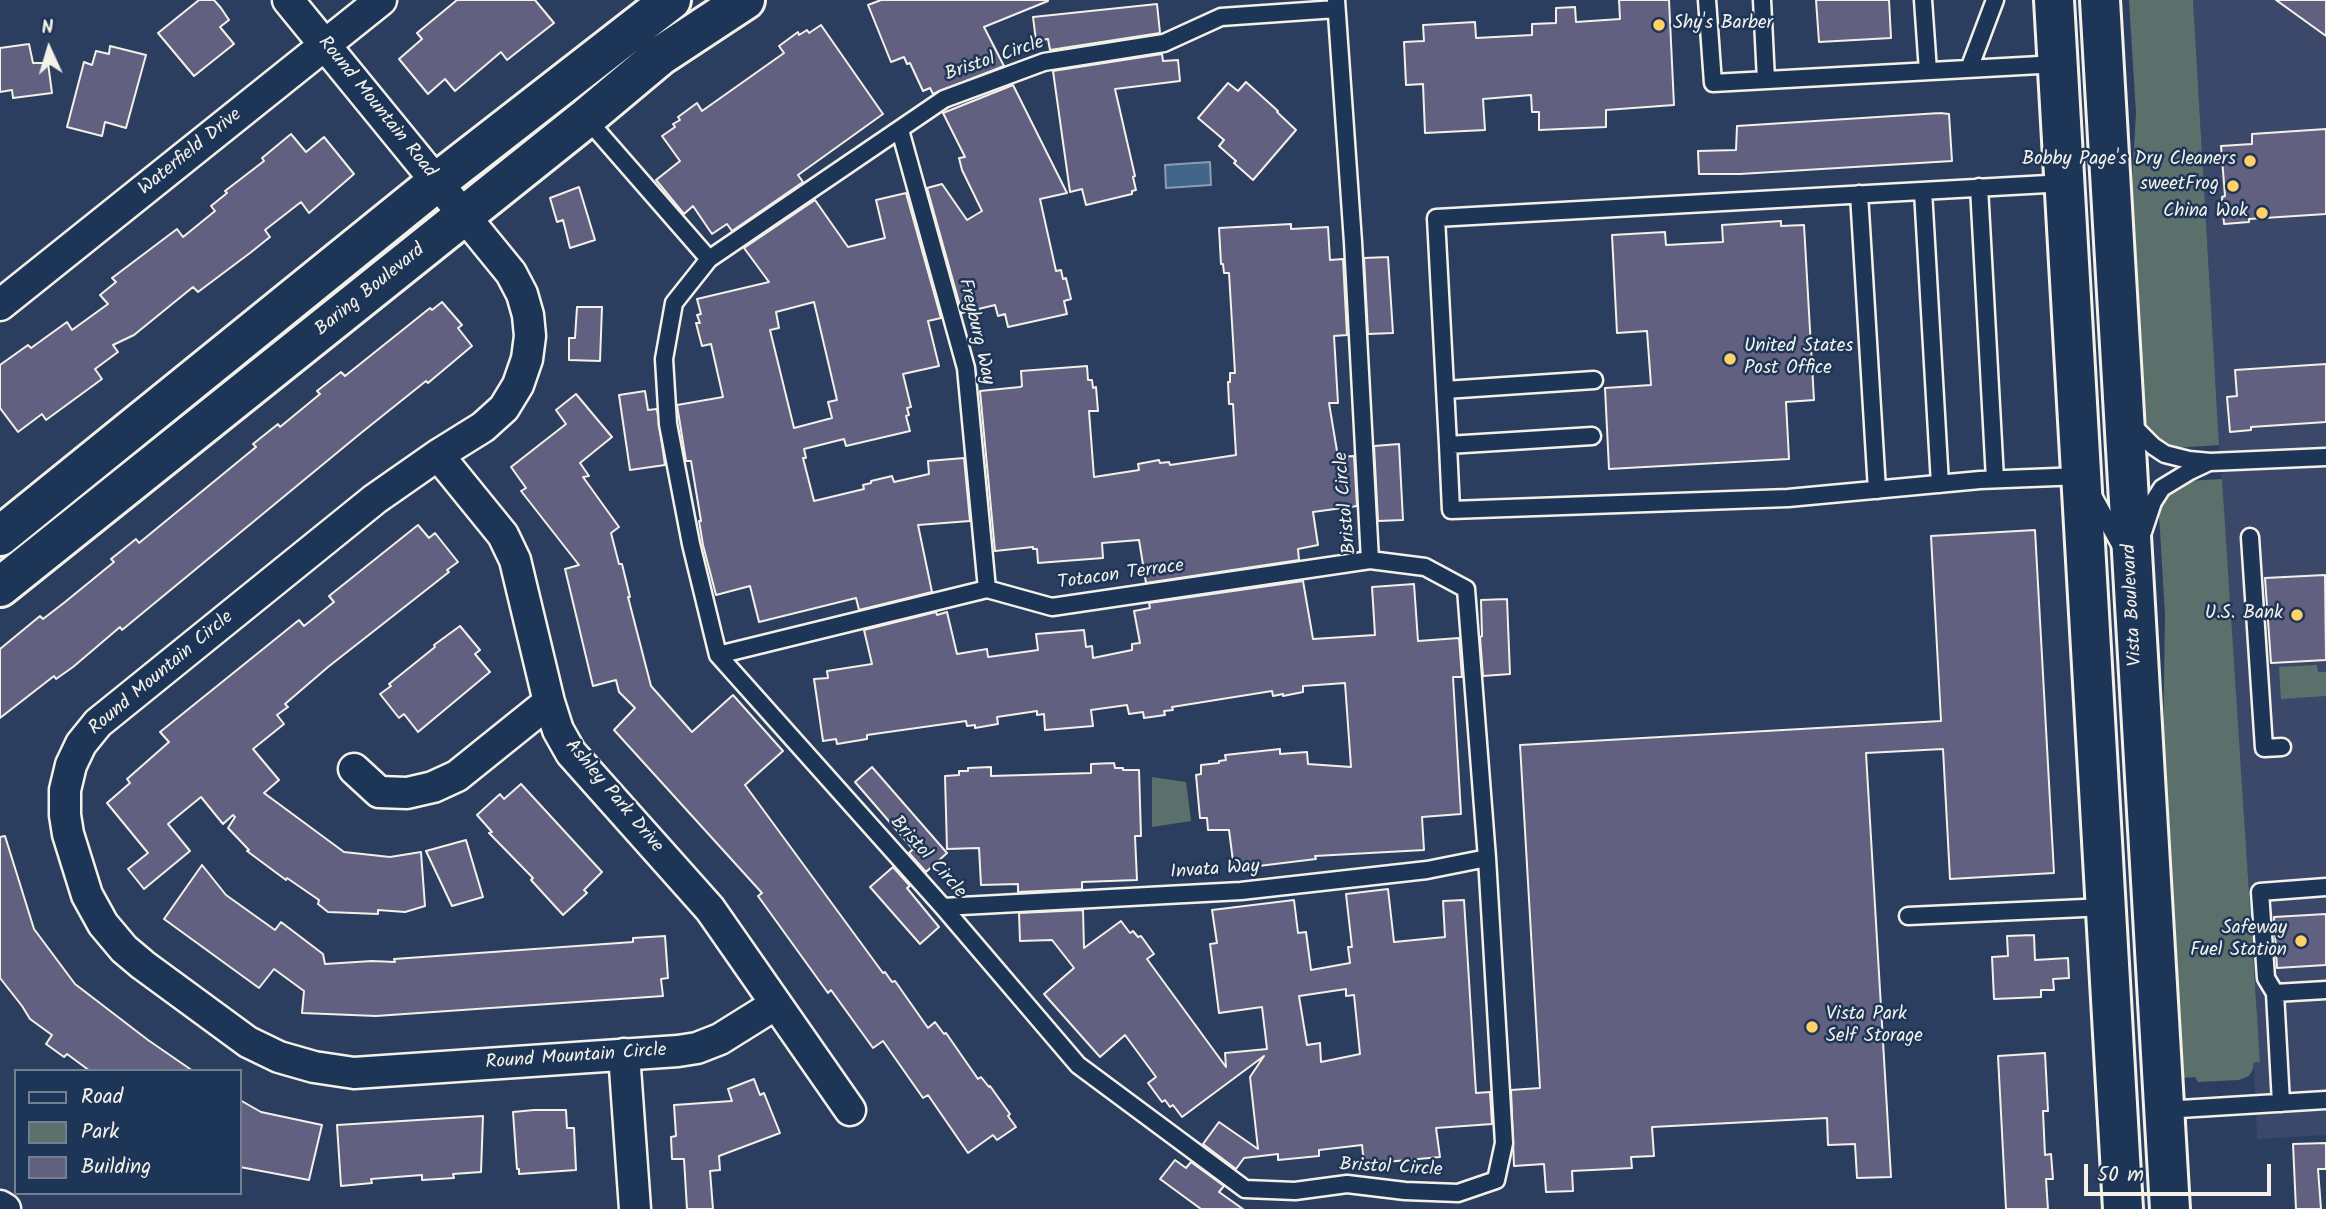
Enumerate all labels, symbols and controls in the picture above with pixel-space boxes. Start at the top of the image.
text: N [41,13,55,43]
north arrow [14,14,84,84]
place label: Shy's Barber [1673,14,1773,36]
marker: Shy's Barber [1651,17,1667,33]
street label: Bristol Circle [943,32,1047,88]
street label: Round Mountain Road [312,33,440,183]
street label: Waterfield Drive [135,105,247,201]
place label: Bobby Page's Dry Cleaners [2022,150,2236,172]
marker: Bobby Page's Dry Cleaners [2242,153,2258,169]
place label: sweetFrog [2140,175,2219,197]
marker: sweetFrog [2225,178,2241,194]
place label: China Wok [2163,202,2248,224]
marker: China Wok [2254,205,2270,221]
street label: Baring Boulevard [312,240,430,342]
street label: Freyburg Way [952,277,998,387]
place label: United States Post Office [1744,337,1853,381]
marker: United States Post Office [1722,351,1738,367]
street label: Bristol Circle [1331,451,1363,555]
street label: Vista Boulevard [2119,543,2149,667]
street label: Totacon Terrace [1057,556,1185,596]
place label: U.S. Bank [2205,604,2283,626]
street label: Round Mountain Circle [85,607,239,741]
marker: U.S. Bank [2289,607,2305,623]
street label: Ashley Park Drive [559,736,667,858]
street label: Bristol Circle [884,812,970,904]
street label: Invata Way [1170,857,1260,885]
place label: Safeway Fuel Station [2190,919,2287,963]
marker: Safeway Fuel Station [2293,933,2309,949]
place label: Vista Park Self Storage [1826,1005,1923,1049]
marker: Vista Park Self Storage [1804,1019,1820,1035]
street label: Round Mountain Circle [485,1040,667,1076]
legend [14,1069,242,1195]
text: Road [81,1081,123,1114]
text: Park [81,1116,119,1149]
scale bar [2088,1150,2275,1194]
text: Building [81,1151,151,1184]
street label: Bristol Circle [1339,1155,1443,1183]
text: 50 m [2097,1159,2144,1192]

